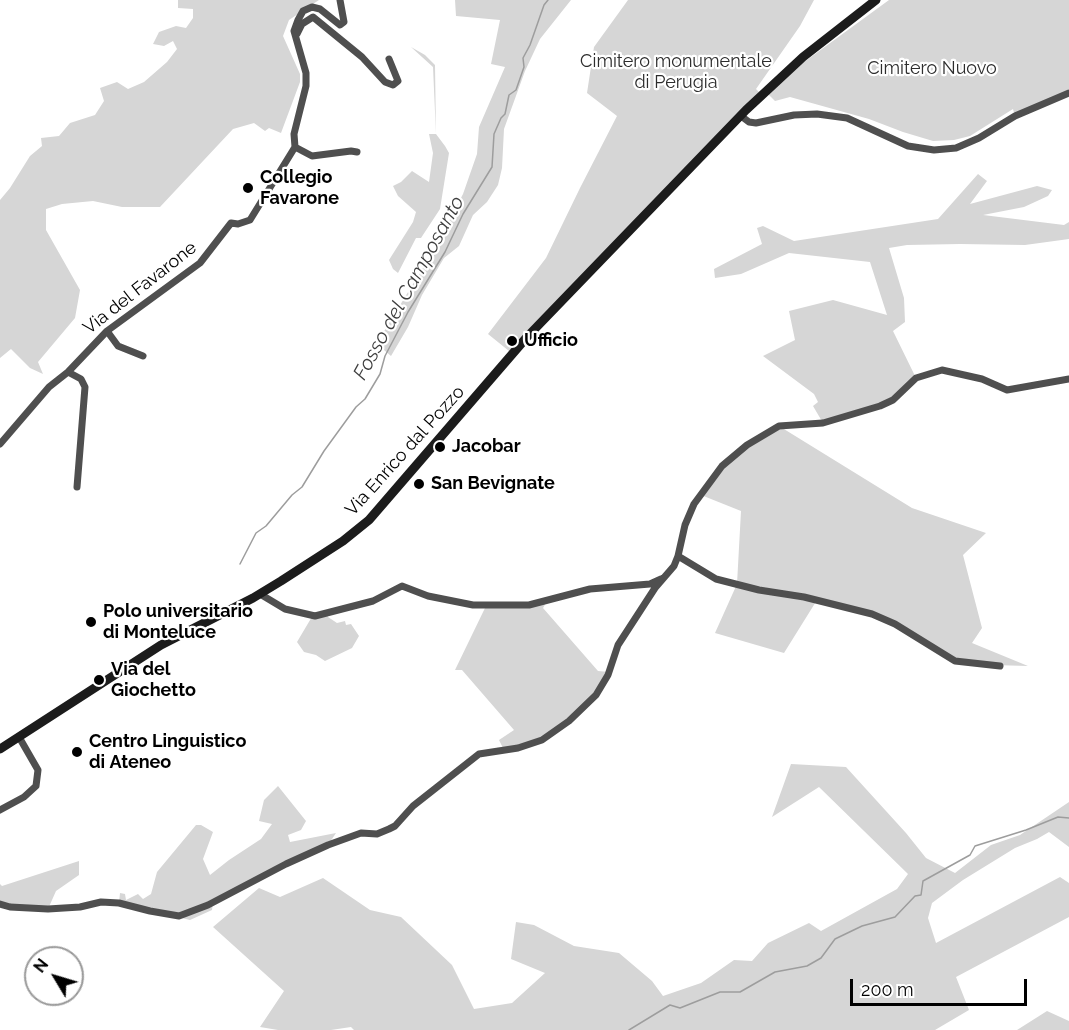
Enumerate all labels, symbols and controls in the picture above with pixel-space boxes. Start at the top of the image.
park label: Cimitero monumentale di Perugia [580,51,772,94]
park label: Cimitero Nuovo [867,58,997,80]
place label: Collegio Favarone [260,167,339,210]
marker: Collegio Favarone [241,181,255,195]
water label: Fosso del Camposanto [348,192,470,384]
street label: Via del Favarone [79,237,201,339]
place label: Ufficio [524,330,578,352]
marker: Ufficio [505,334,519,348]
street label: Via Enrico dal Pozzo [341,382,469,520]
place label: Jacobar [452,436,521,458]
marker: Jacobar [433,440,447,454]
place label: San Bevignate [431,473,555,495]
marker: San Bevignate [412,477,426,491]
place label: Polo universitario di Monteluce [103,601,253,644]
marker: Polo universitario di Monteluce [84,615,98,629]
place label: Via del Giochetto [111,659,196,702]
marker: Via del Giochetto [92,673,106,687]
place label: Centro Linguistico di Ateneo [89,731,246,774]
marker: Centro Linguistico di Ateneo [70,745,84,759]
north arrow [24,946,84,1006]
text: N [30,955,52,977]
scale bar [853,967,1030,1005]
text: 200 m [861,979,914,1000]

